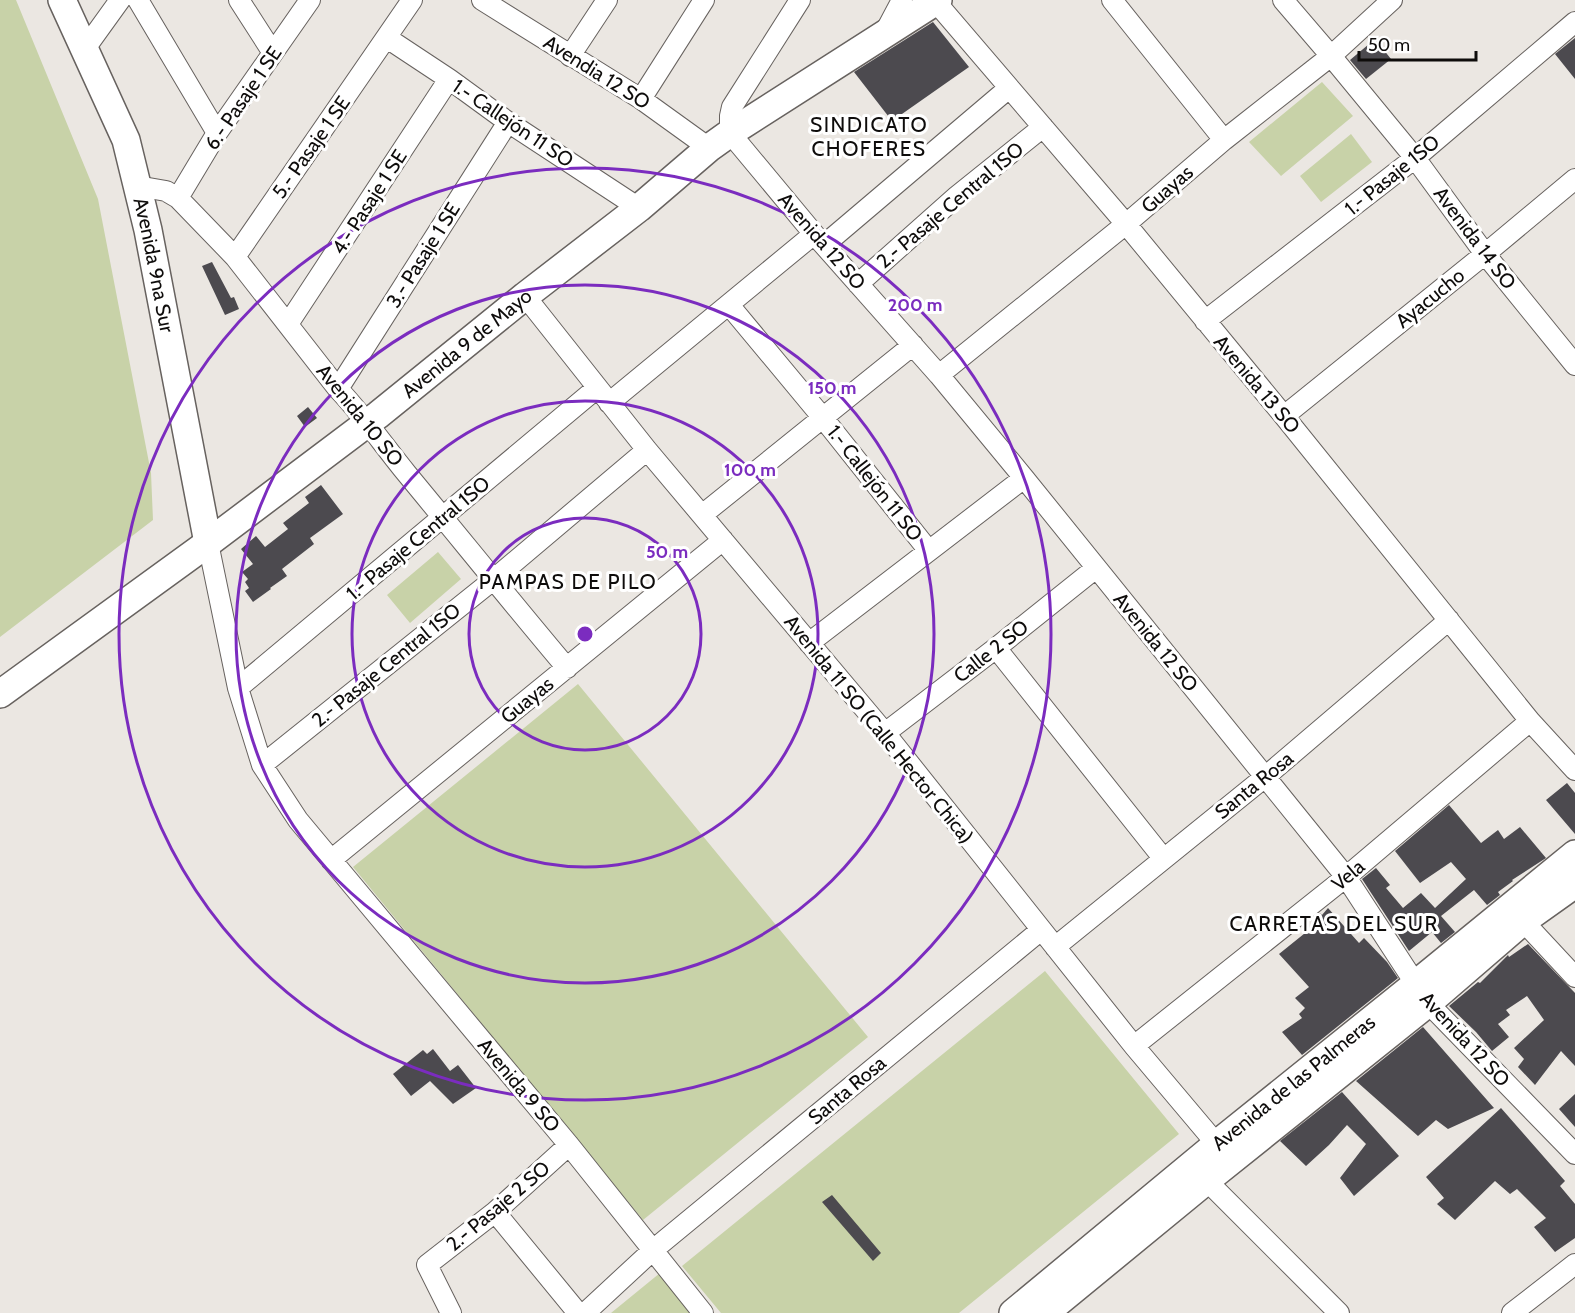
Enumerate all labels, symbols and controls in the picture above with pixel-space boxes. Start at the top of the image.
scale bar [1359,24,1476,62]
street label: Avendia 12 SO [539,30,655,114]
text: 50 m [1368,34,1410,56]
street label: 6.- Pasaje 1 SE [200,42,286,154]
street label: 1.- Callejón 11 SO [448,74,578,172]
street label: 5.- Pasaje 1 SE [267,91,355,203]
district label: SINDICATO CHOFERES [810,112,928,161]
street label: 1.- Pasaje 1SO [1340,130,1444,220]
street label: 2.- Pasaje Central 1SO [872,137,1028,273]
street label: 4.- Pasaje 1 SE [326,145,412,259]
street label: Guayas [1136,160,1198,218]
street label: Avenida 14 SO [1429,182,1521,294]
street label: Avenida 12 SO [773,188,871,294]
street label: Avenida 9na Sur [128,195,179,335]
street label: 3.- Pasaje 1 SE [381,198,465,312]
street label: Ayacucho [1391,263,1469,333]
street label: Avenida 9 de Mayo [397,283,537,403]
text: 200 m [888,294,942,316]
street label: Avenida 13 SO [1209,330,1305,438]
street label: Avenida 10 SO [312,359,408,471]
text: 150 m [808,377,856,399]
street label: 1.- Callejón 11 SO [822,420,928,546]
text: 100 m [724,459,776,481]
street label: 1.- Pasaje Central 1SO [341,471,495,605]
text: 50 m [646,541,688,563]
district label: PAMPAS DE PILO [479,569,657,594]
street label: Avenida 12 SO [1109,588,1203,696]
street label: 2.- Pasaje Central 1SO [307,598,465,732]
street label: Avenida 11 SO (Calle Hector Chica) [779,610,979,848]
street label: Calle 2 SO [949,614,1033,688]
centre of rings [575,624,595,644]
street label: Guayas [496,672,558,728]
street label: Santa Rosa [1210,746,1298,824]
street label: Vela [1327,854,1370,896]
district label: CARRETAS DEL SUR [1229,911,1439,936]
street label: Avenida 12 SO [1415,987,1515,1091]
street label: Avenida de las Palmeras [1207,1010,1380,1155]
street label: Avenida 9 SO [473,1033,565,1137]
street label: Santa Rosa [803,1050,891,1129]
street label: 2.- Pasaje 2 SO [442,1156,554,1256]

